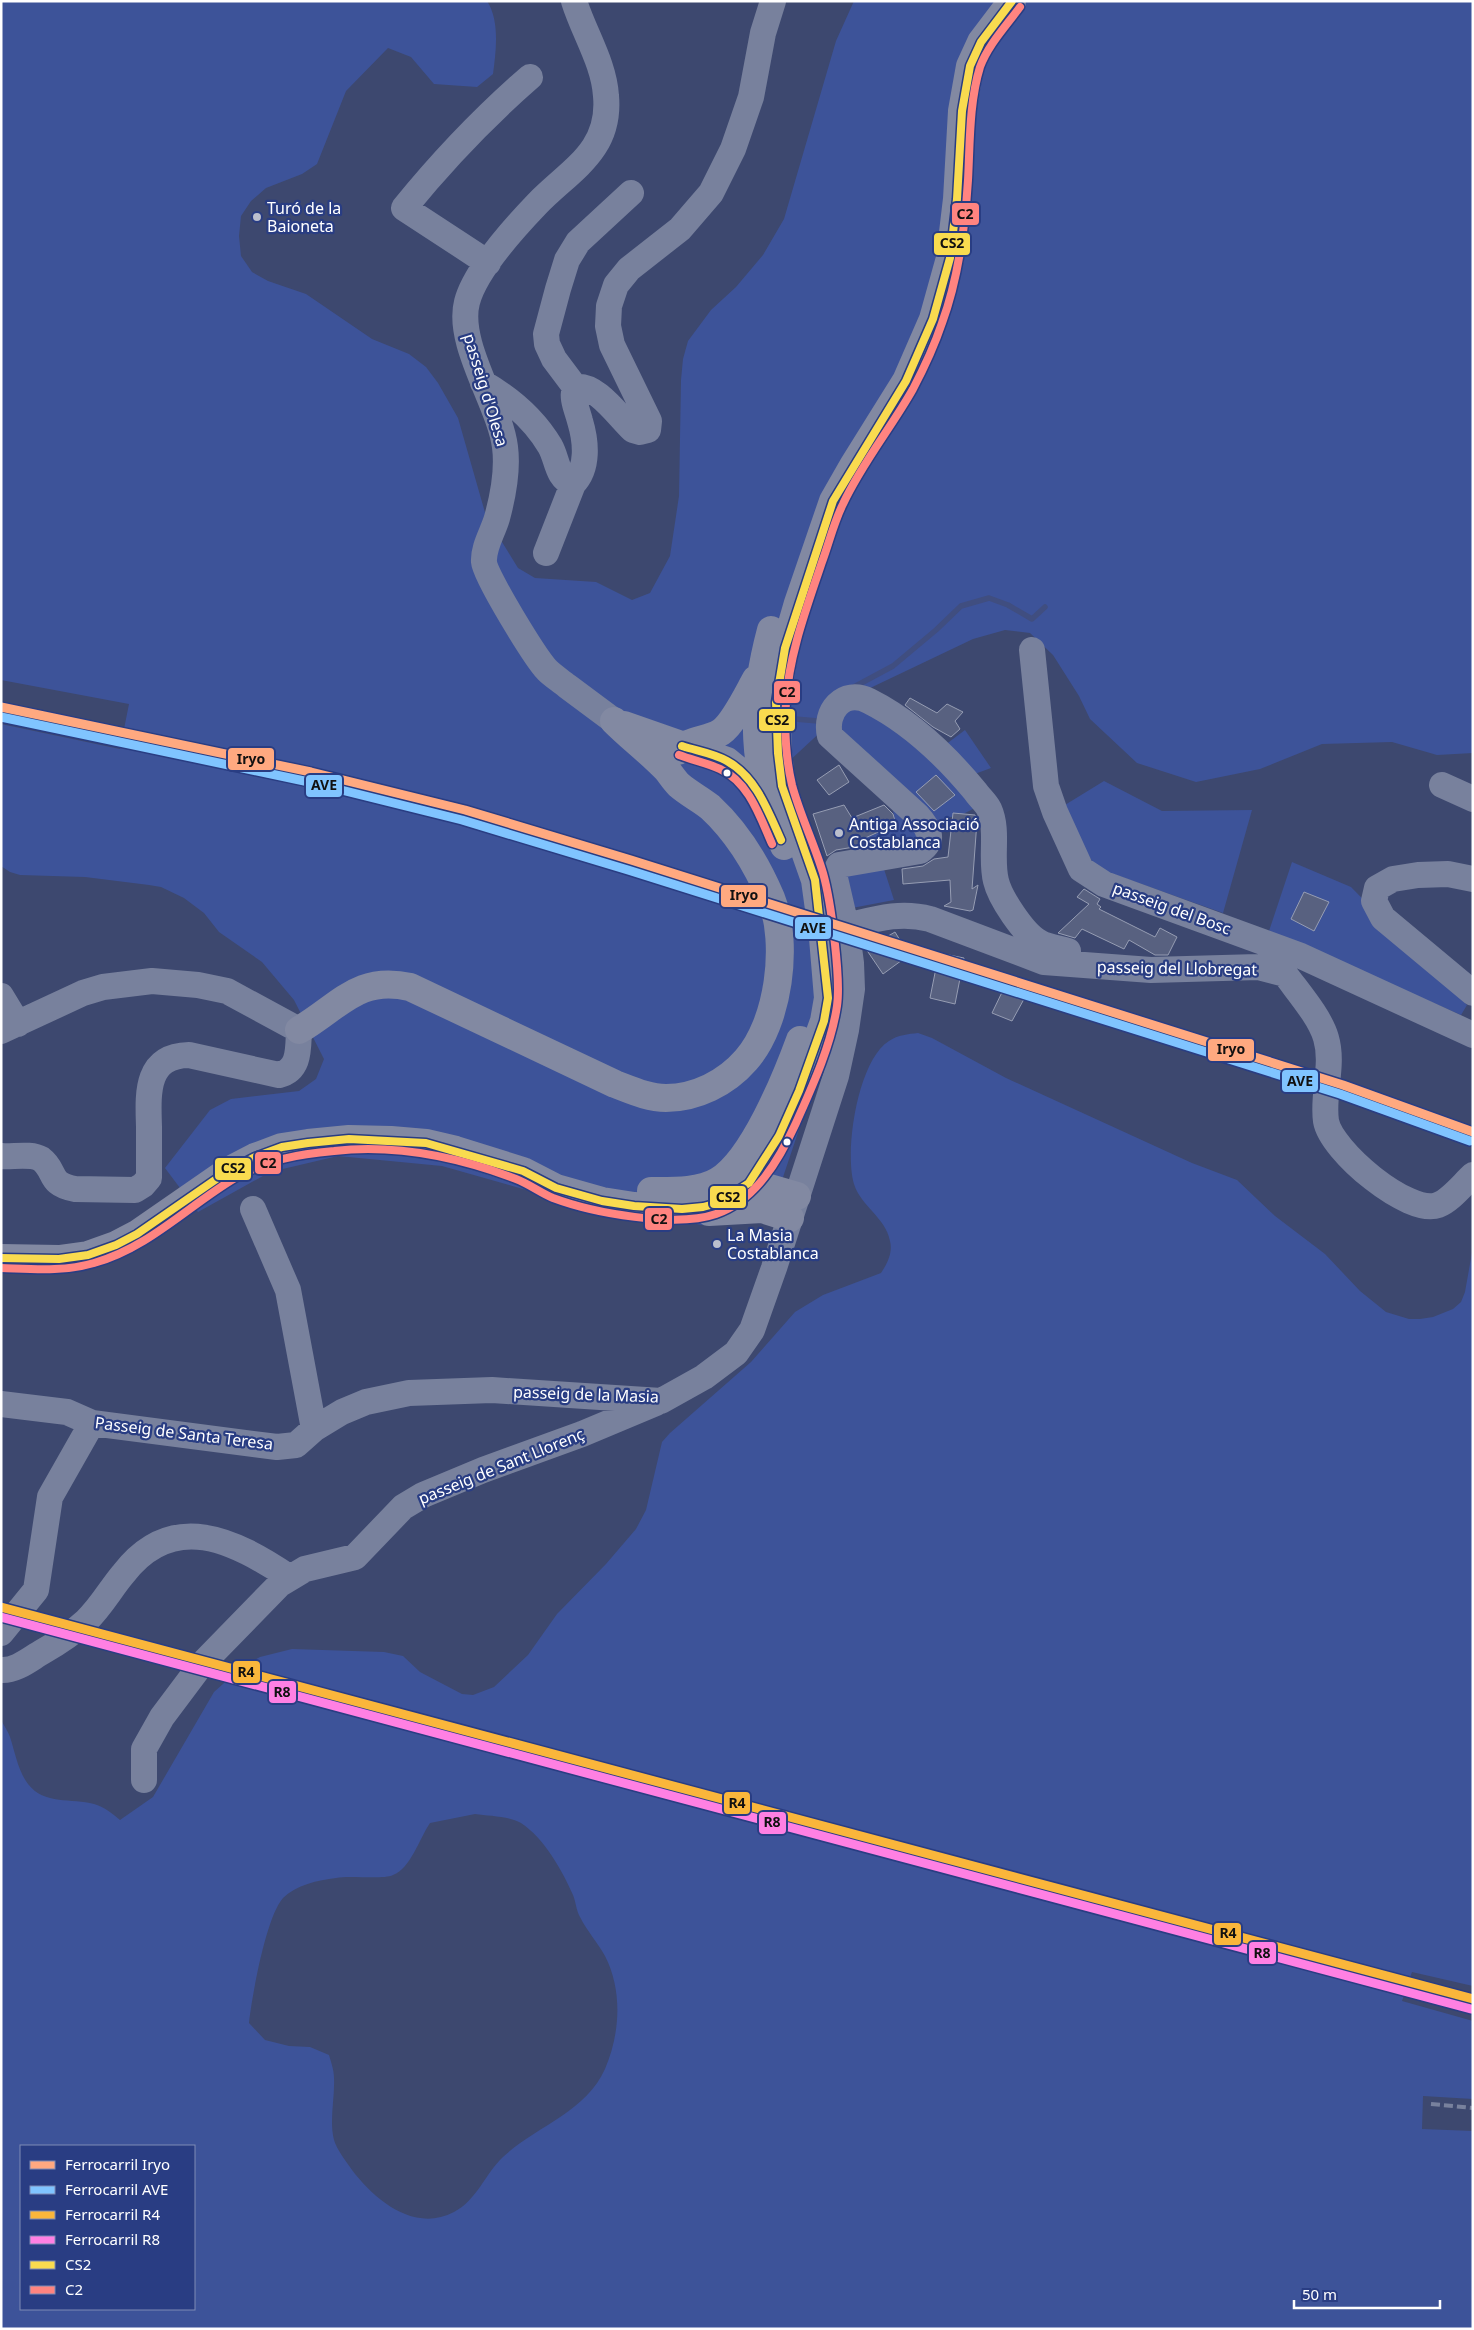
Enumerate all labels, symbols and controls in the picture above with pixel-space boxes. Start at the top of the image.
place label: Turó de la Baioneta [267,197,341,237]
line badge: C2 [951,202,980,226]
text: C2 [957,204,974,223]
marker: Turó de la Baioneta [251,211,263,223]
line badge: CS2 [933,232,971,256]
text: CS2 [940,233,964,252]
street label: passeig d'Olesa [458,331,514,449]
line badge: C2 [773,680,801,704]
text: C2 [779,682,796,701]
line badge: CS2 [758,708,796,732]
text: CS2 [765,710,789,729]
line badge: Iryo [227,747,275,771]
text: Iryo [237,749,265,768]
unlabelled marker [722,768,732,778]
line badge: AVE [305,774,343,798]
text: AVE [311,775,337,794]
place label: Antiga Associació Costablanca [849,813,980,853]
marker: Antiga Associació Costablanca [833,827,845,839]
street label: passeig del Bosc [1110,876,1234,940]
line badge: Iryo [720,884,767,908]
text: Iryo [730,885,758,904]
line badge: AVE [794,916,832,940]
text: AVE [800,918,826,937]
street label: passeig del Llobregat [1097,956,1258,980]
line badge: Iryo [1207,1038,1255,1062]
text: Iryo [1217,1039,1245,1058]
line badge: AVE [1281,1069,1319,1093]
text: AVE [1287,1071,1313,1090]
unlabelled marker [782,1137,792,1147]
line badge: C2 [254,1151,282,1175]
text: C2 [260,1153,277,1172]
line badge: CS2 [214,1157,252,1181]
text: CS2 [221,1158,245,1177]
line badge: CS2 [709,1185,747,1209]
text: CS2 [716,1187,740,1206]
line badge: C2 [644,1207,673,1231]
text: C2 [651,1209,668,1228]
place label: La Masia Costablanca [727,1224,819,1264]
marker: La Masia Costablanca [711,1238,723,1250]
street label: passeig de la Masia [513,1380,659,1408]
street label: Passeig de Santa Teresa [94,1411,274,1455]
street label: passeig de Sant Llorenç [415,1423,587,1509]
line badge: R4 [232,1660,261,1684]
text: R4 [237,1662,255,1681]
line badge: R8 [268,1680,297,1704]
text: R8 [273,1682,291,1701]
line badge: R4 [723,1791,751,1815]
text: R4 [728,1793,746,1812]
line badge: R8 [758,1811,787,1835]
text: R8 [763,1812,781,1831]
line badge: R4 [1213,1922,1242,1946]
text: R4 [1219,1923,1237,1942]
line badge: R8 [1248,1941,1277,1965]
text: R8 [1253,1943,1271,1962]
legend [20,2145,195,2310]
text: Ferrocarril Iryo [65,2154,170,2174]
text: Ferrocarril AVE [65,2179,168,2199]
text: Ferrocarril R4 [65,2204,160,2224]
text: Ferrocarril R8 [65,2229,160,2249]
text: CS2 [65,2254,91,2274]
scale bar [1294,2278,1440,2310]
text: C2 [65,2279,83,2299]
text: 50 m [1302,2284,1337,2304]

